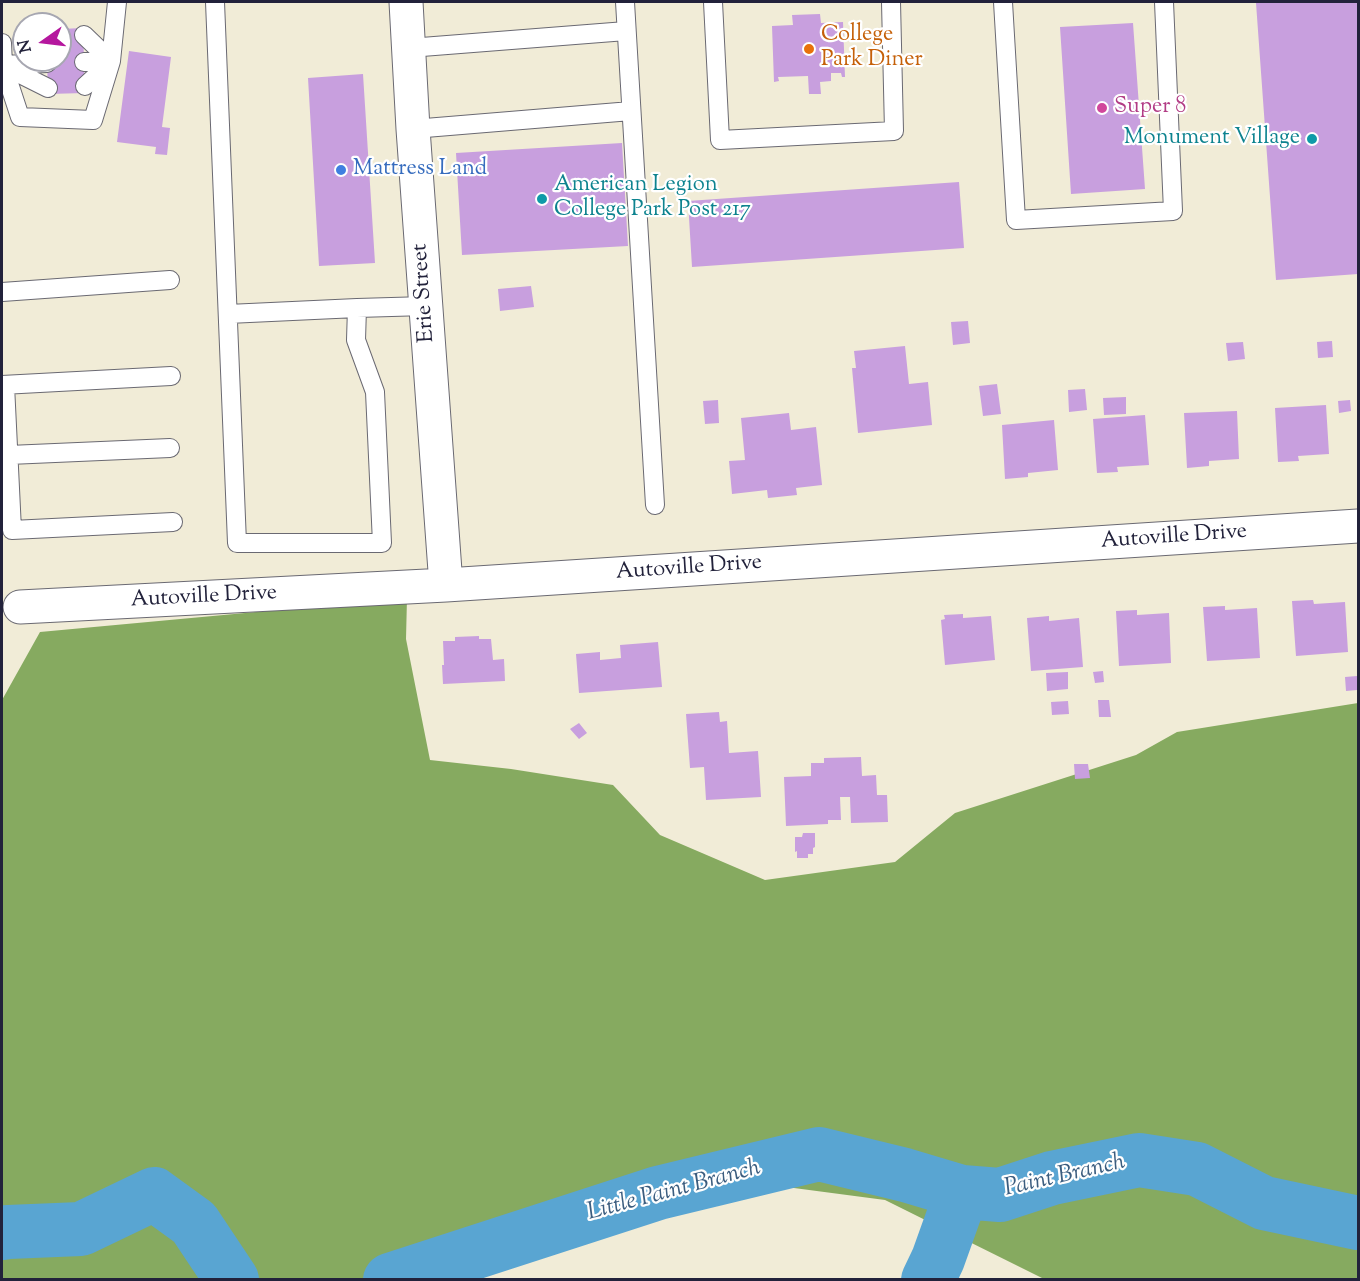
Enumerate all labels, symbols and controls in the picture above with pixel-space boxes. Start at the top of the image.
north arrow [12,12,72,72]
place label: College Park Diner [821,23,923,74]
text: N [13,37,39,55]
marker: College Park Diner [802,42,816,56]
place label: Super 8 [1114,95,1186,121]
marker: Super 8 [1095,101,1109,115]
place label: Monument Village [1124,126,1300,152]
marker: Monument Village [1305,132,1319,146]
place label: Mattress Land [353,157,487,183]
marker: Mattress Land [334,163,348,177]
place label: American Legion College Park Post 217 [554,173,751,224]
marker: American Legion College Park Post 217 [535,192,549,206]
street label: Erie Street [408,242,442,344]
street label: Autoville Drive [1100,520,1248,556]
street label: Autoville Drive [615,551,763,587]
street label: Autoville Drive [130,581,278,615]
water label: Paint Branch [1002,1149,1128,1205]
water label: Little Paint Branch [584,1155,764,1229]

